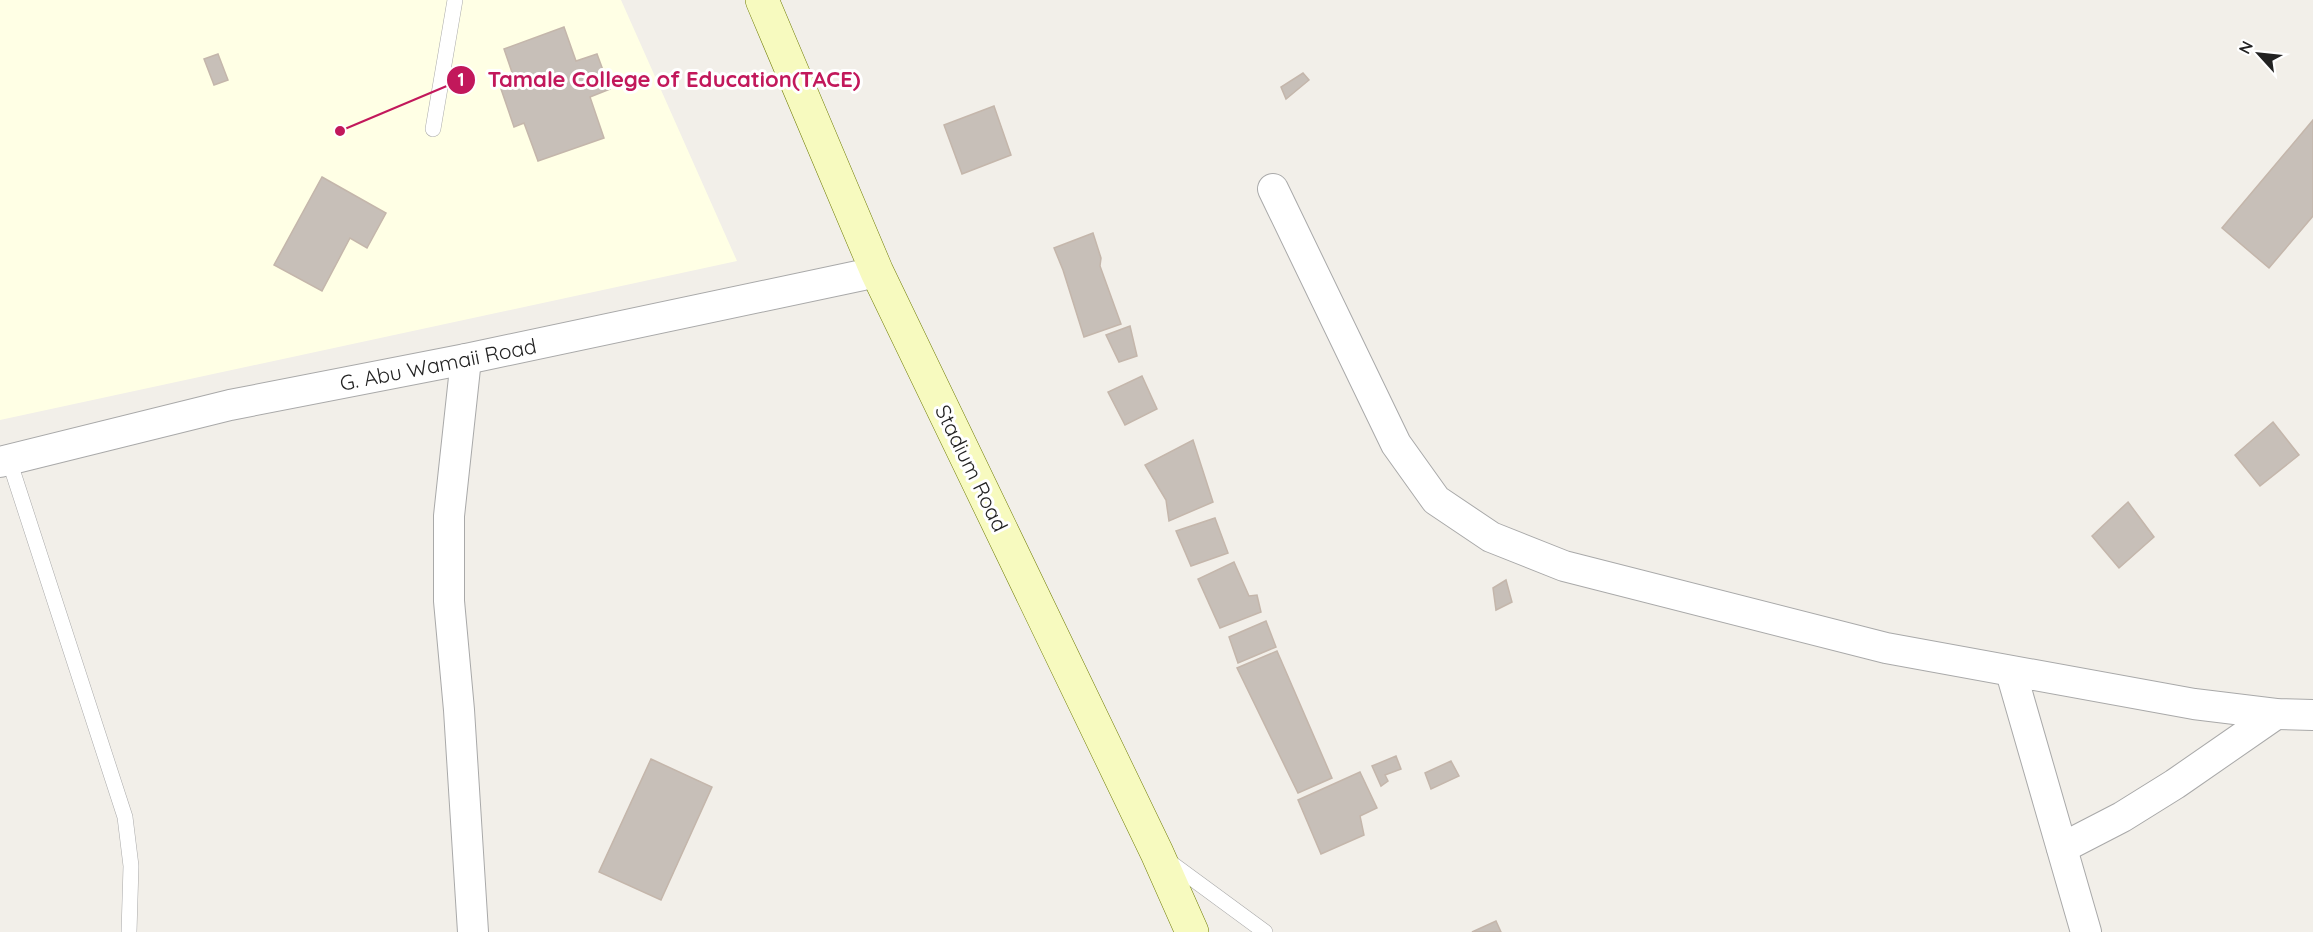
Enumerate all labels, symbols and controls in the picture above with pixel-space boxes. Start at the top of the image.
north arrow [2229,24,2289,84]
text: N [2234,37,2257,57]
callout: Tamale College of Education(TACE) [446,60,873,100]
text: Tamale College of Education(TACE) [487,65,861,93]
text: 1 [457,68,465,91]
street label: G. Abu Wamaii Road [338,332,538,396]
street label: Stadium Road [930,400,1014,536]

